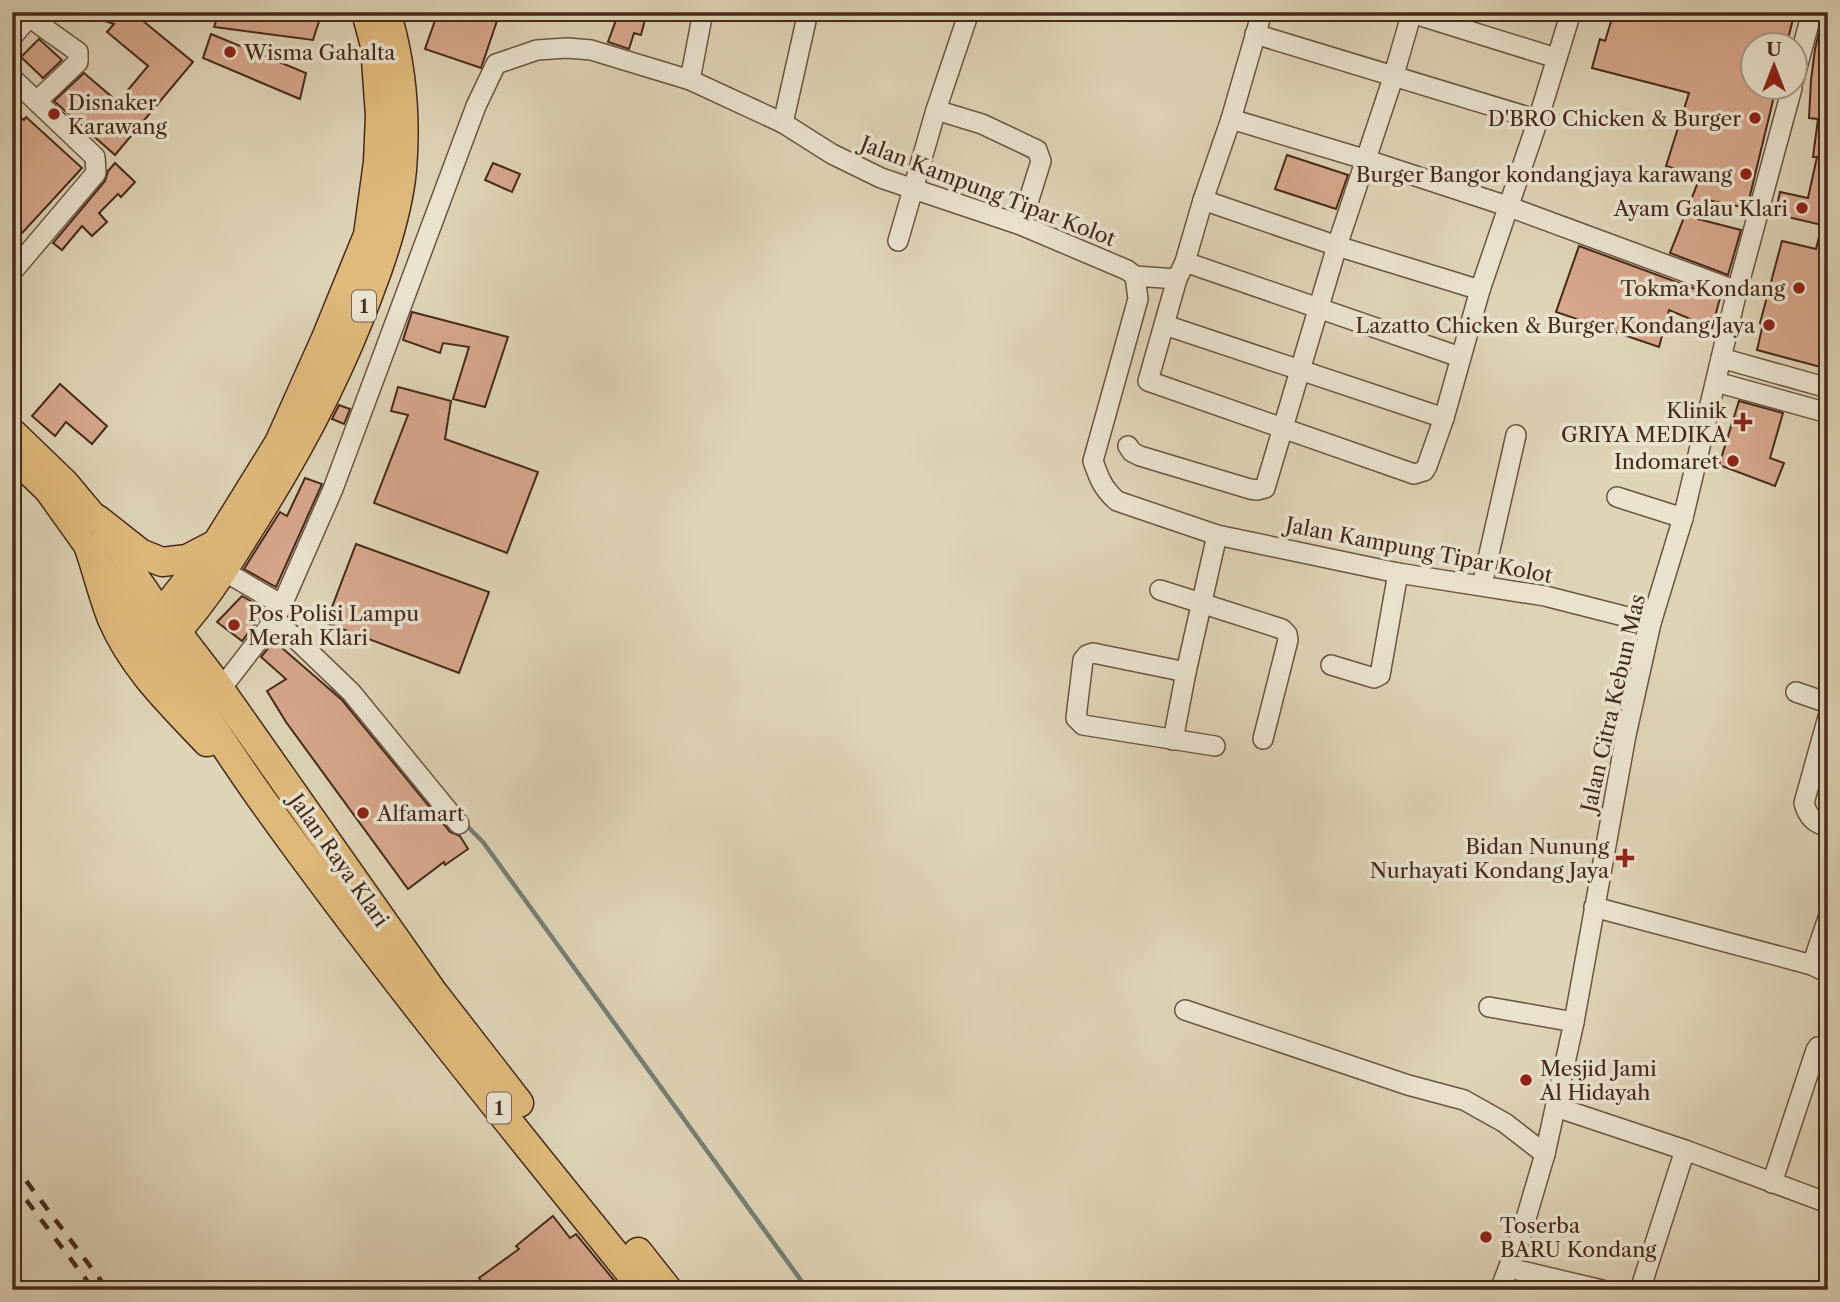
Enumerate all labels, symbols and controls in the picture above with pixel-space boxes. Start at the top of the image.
north arrow [1738,32,1808,102]
text: U [1766,38,1782,61]
place label: Wisma Gahalta [243,40,396,65]
marker: Wisma Gahalta [222,44,238,60]
place label: Disnaker Karawang [68,90,168,139]
marker: Disnaker Karawang [46,106,62,122]
place label: D'BRO Chicken & Burger [1488,106,1741,131]
marker: D'BRO Chicken & Burger [1747,110,1763,126]
street label: Jalan Kampung Tipar Kolot [854,130,1120,251]
place label: Burger Bangor kondangjaya karawang [1356,162,1733,187]
marker: Burger Bangor kondangjaya karawang [1738,166,1754,182]
place label: Ayam Galau Klari [1613,196,1788,221]
marker: Ayam Galau Klari [1794,200,1810,216]
place label: Tokma Kondang [1621,276,1786,301]
marker: Tokma Kondang [1791,280,1807,296]
road number: 1 [352,290,376,322]
place label: Lazatto Chicken & Burger Kondang Jaya [1356,313,1756,338]
marker: Lazatto Chicken & Burger Kondang Jaya [1761,317,1777,333]
place label: Klinik GRIYA MEDIKA [1561,398,1728,447]
marker: Klinik GRIYA MEDIKA [1733,412,1753,432]
place label: Indomaret [1614,449,1720,474]
marker: Indomaret [1725,453,1741,469]
street label: Jalan Kampung Tipar Kolot [1281,511,1555,588]
street label: Jalan Citra Kebun Mas [1575,592,1650,817]
place label: Pos Polisi Lampu Merah Klari [248,601,419,650]
marker: Pos Polisi Lampu Merah Klari [226,617,242,633]
street label: Jalan Raya Klari [282,786,394,931]
place label: Alfamart [376,801,465,826]
marker: Alfamart [355,805,371,821]
place label: Bidan Nunung Nurhayati Kondang Jaya [1370,834,1610,883]
marker: Bidan Nunung Nurhayati Kondang Jaya [1615,848,1635,868]
place label: Mesjid Jami Al Hidayah [1539,1056,1657,1105]
marker: Mesjid Jami Al Hidayah [1518,1072,1534,1088]
road number: 1 [487,1092,511,1124]
place label: Toserba BARU Kondang [1500,1213,1657,1262]
marker: Toserba BARU Kondang [1478,1229,1494,1245]

